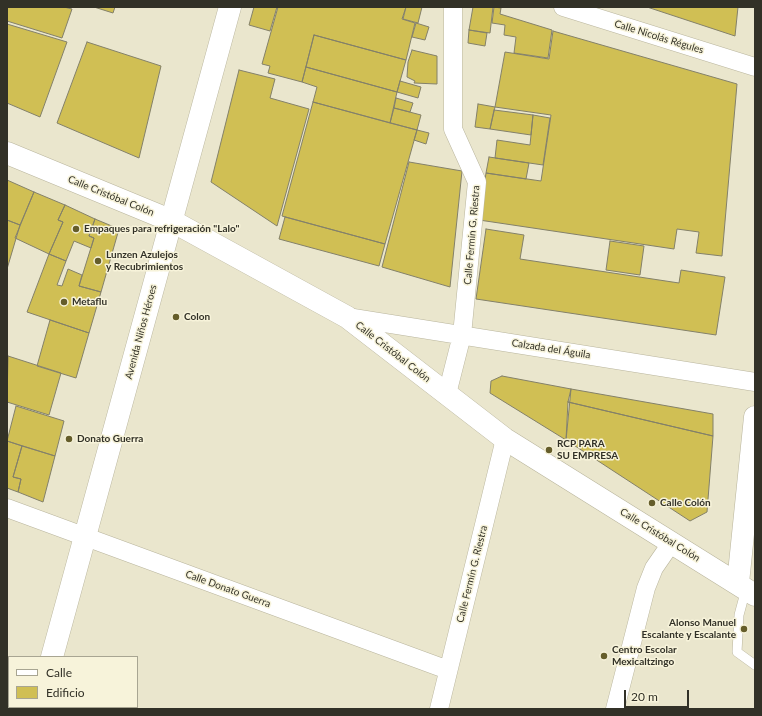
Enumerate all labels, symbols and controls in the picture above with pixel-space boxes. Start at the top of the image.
street label: Calle Nicolás Régules [613,18,705,56]
street label: Calle Cristóbal Colón [66,173,156,219]
street label: Calle Fermín G. Riestra [462,185,482,285]
place label: Empaques para refrigeración "Lalo" [84,223,239,235]
marker: Empaques para refrigeración "Lalo" [71,224,81,234]
place label: Lunzen Azulejos y Recubrimientos [106,249,183,272]
marker: Lunzen Azulejos y Recubrimientos [93,256,103,266]
street label: Avenida Niños Héroes [123,283,159,381]
place label: Metaflu [72,296,107,308]
marker: Metaflu [59,297,69,307]
place label: Colon [184,311,210,323]
marker: Colon [171,312,181,322]
street label: Calle Cristóbal Colón [353,319,433,385]
street label: Calzada del Águila [511,337,591,361]
place label: Donato Guerra [77,433,143,445]
marker: Donato Guerra [64,434,74,444]
place label: RCP PARA SU EMPRESA [557,438,618,462]
marker: RCP PARA SU EMPRESA [544,445,554,455]
place label: Calle Colón [660,497,711,509]
marker: Calle Colón [647,498,657,508]
street label: Calle Cristóbal Colón [618,506,702,564]
street label: Calle Fermín G. Riestra [454,524,490,624]
street label: Calle Donato Guerra [184,568,272,610]
place label: Alonso Manuel Escalante y Escalante [642,617,736,640]
marker: Alonso Manuel Escalante y Escalante [739,624,749,634]
place label: Centro Escolar Mexicaltzingo [612,644,677,668]
marker: Centro Escolar Mexicaltzingo [599,651,609,661]
legend [8,656,138,708]
text: Calle [46,665,72,680]
scale bar [626,682,691,708]
text: Edificio [46,685,85,700]
text: 20 m [631,689,658,704]

